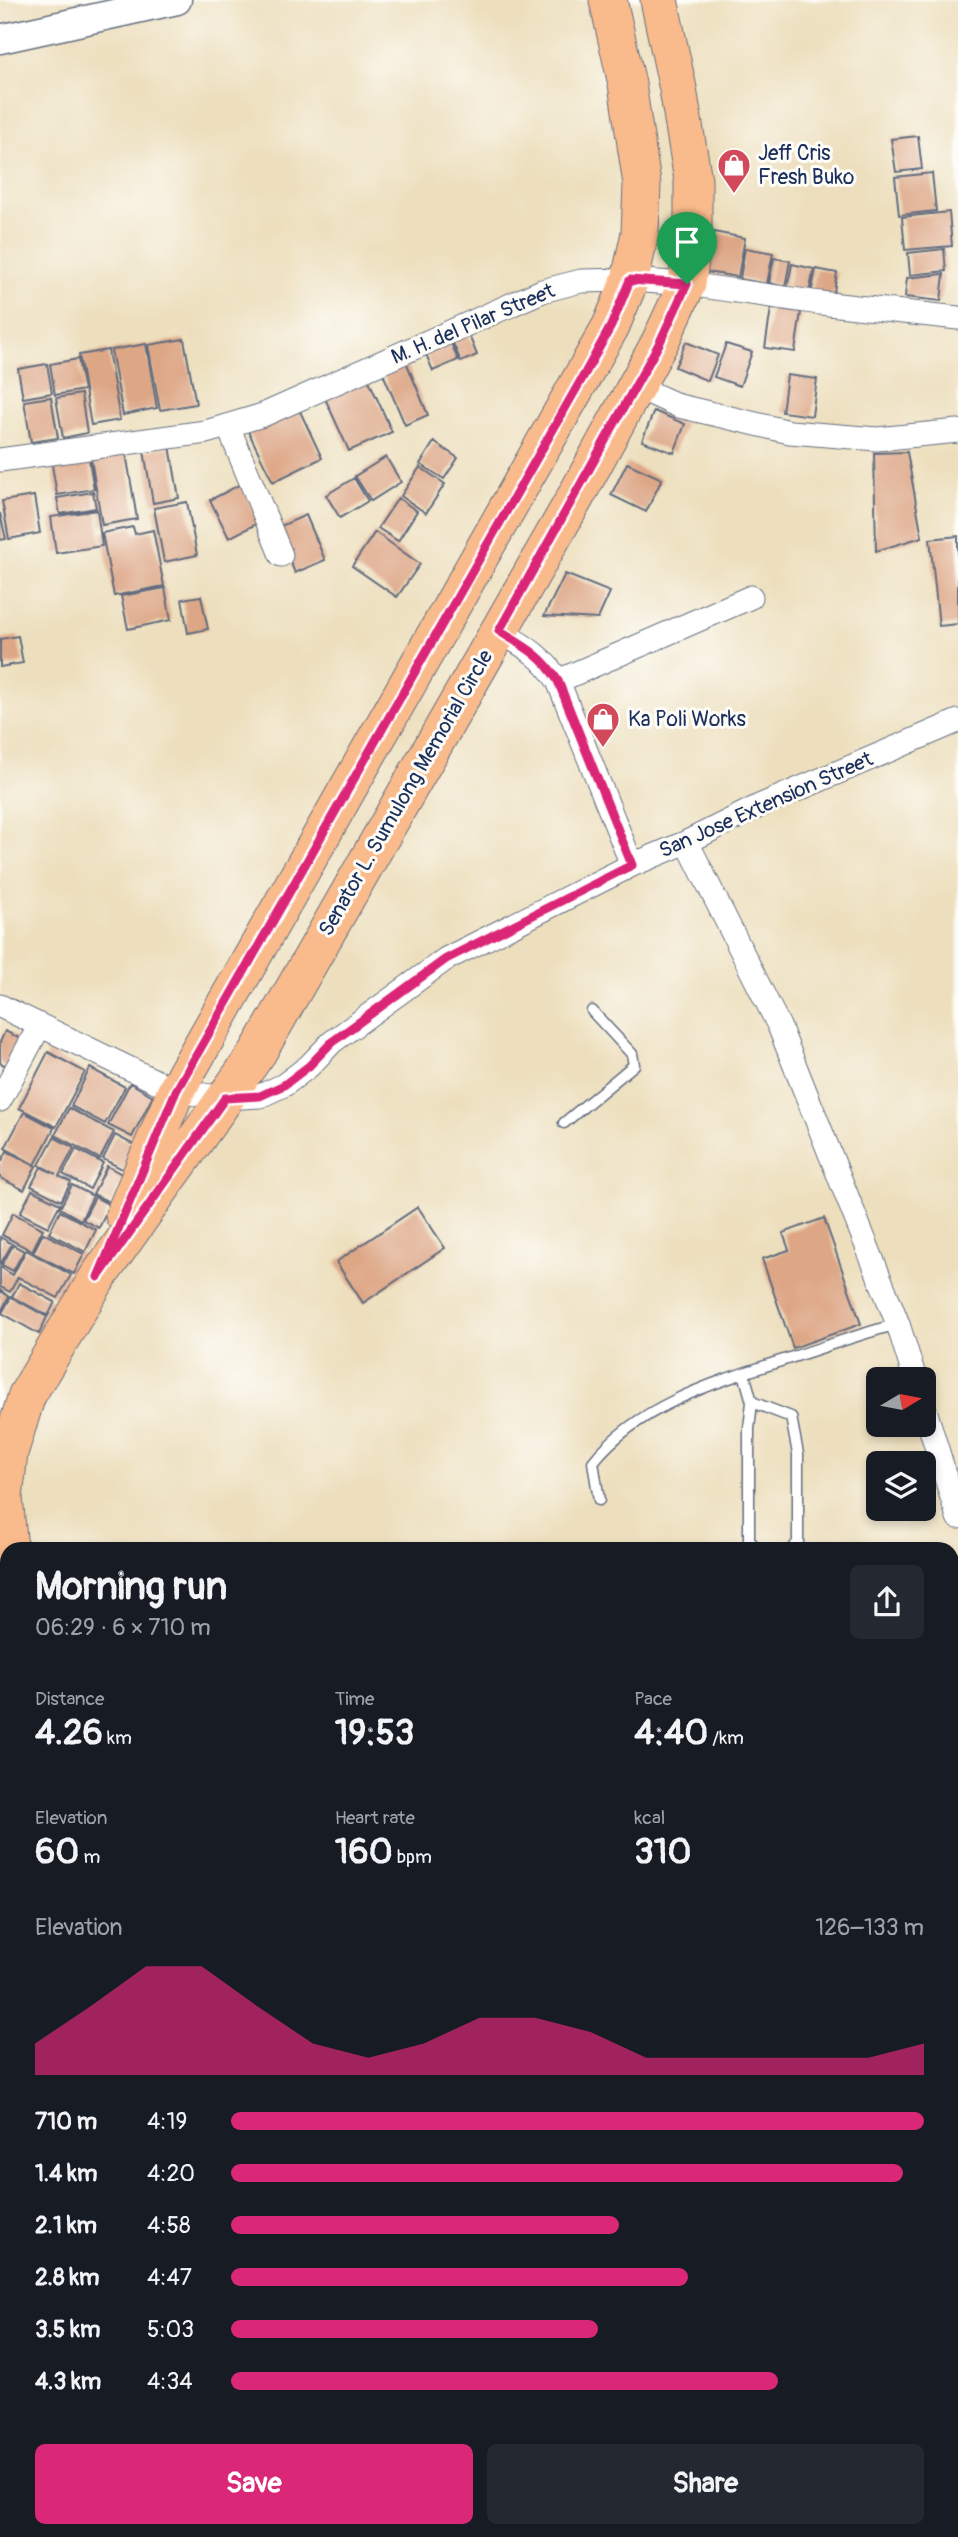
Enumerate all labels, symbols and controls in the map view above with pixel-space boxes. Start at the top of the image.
place label: Jeff Cris Fresh Buko [758,140,854,191]
shop icon: Jeff Cris Fresh Buko [715,146,753,195]
pin [657,212,717,284]
icon: arrive [668,223,706,261]
street label: M. H. del Pilar Street [387,277,559,371]
street label: Senator L. Sumulong Memorial Circle [313,644,500,941]
shop icon: Ka Poli Works [584,700,622,749]
place label: Ka Poli Works [628,706,747,733]
street label: San Jose Extension Street [655,745,878,864]
north arrow [866,1367,936,1437]
map controls [866,1367,936,1521]
button: layers [866,1451,936,1521]
text: Morning run [35,1563,227,1611]
button: share [850,1565,924,1639]
text: 06:29 · 6 × 710 m [35,1613,211,1642]
text: Distance [35,1687,104,1711]
text: Time [335,1687,374,1711]
text: Pace [634,1687,672,1711]
text: 4.26 [35,1711,103,1755]
text: 19:53 [335,1711,414,1755]
text: 4:40 [634,1711,708,1755]
text: km [103,1726,132,1750]
text: /km [708,1726,744,1750]
text: Elevation [35,1806,107,1830]
text: Heart rate [335,1806,415,1830]
text: kcal [634,1806,665,1830]
text: 60 [35,1830,79,1874]
text: 160 [335,1830,393,1874]
text: 310 [634,1830,691,1874]
text: m [79,1845,100,1869]
text: bpm [393,1845,432,1869]
text: Elevation [35,1913,123,1942]
text: 126–133 m [815,1913,924,1942]
text: 710 m [35,2107,97,2136]
text: 4:19 [147,2107,187,2136]
text: 1.4 km [35,2159,97,2188]
text: 4:20 [147,2159,195,2188]
text: 2.1 km [35,2211,97,2240]
text: 4:58 [147,2211,191,2240]
text: 2.8 km [35,2263,100,2292]
text: 4:47 [147,2263,192,2292]
text: 3.5 km [35,2315,100,2344]
text: 5:03 [147,2315,194,2344]
text: 4.3 km [35,2367,101,2396]
text: 4:34 [147,2367,193,2396]
button: Save [35,2444,473,2524]
button: Share [487,2444,924,2524]

